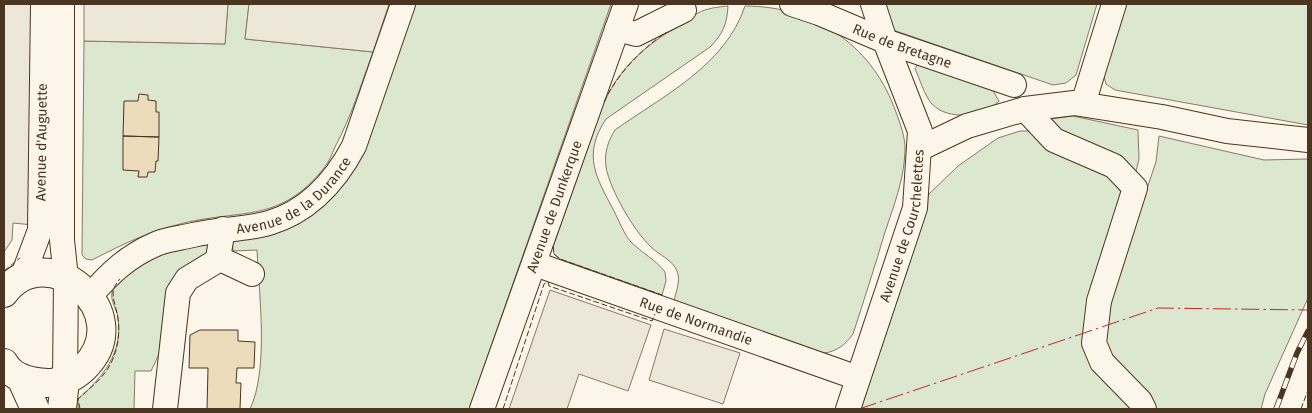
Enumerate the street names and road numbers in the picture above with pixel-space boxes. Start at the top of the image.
street label: Rue de Bretagne [850,20,954,72]
street label: Avenue d'Auguette [32,83,51,201]
street label: Avenue de Dunkerque [523,138,586,275]
street label: Avenue de Courchelettes [876,148,928,304]
street label: Avenue de la Durance [235,154,355,238]
street label: Rue de Normandie [637,294,755,349]

